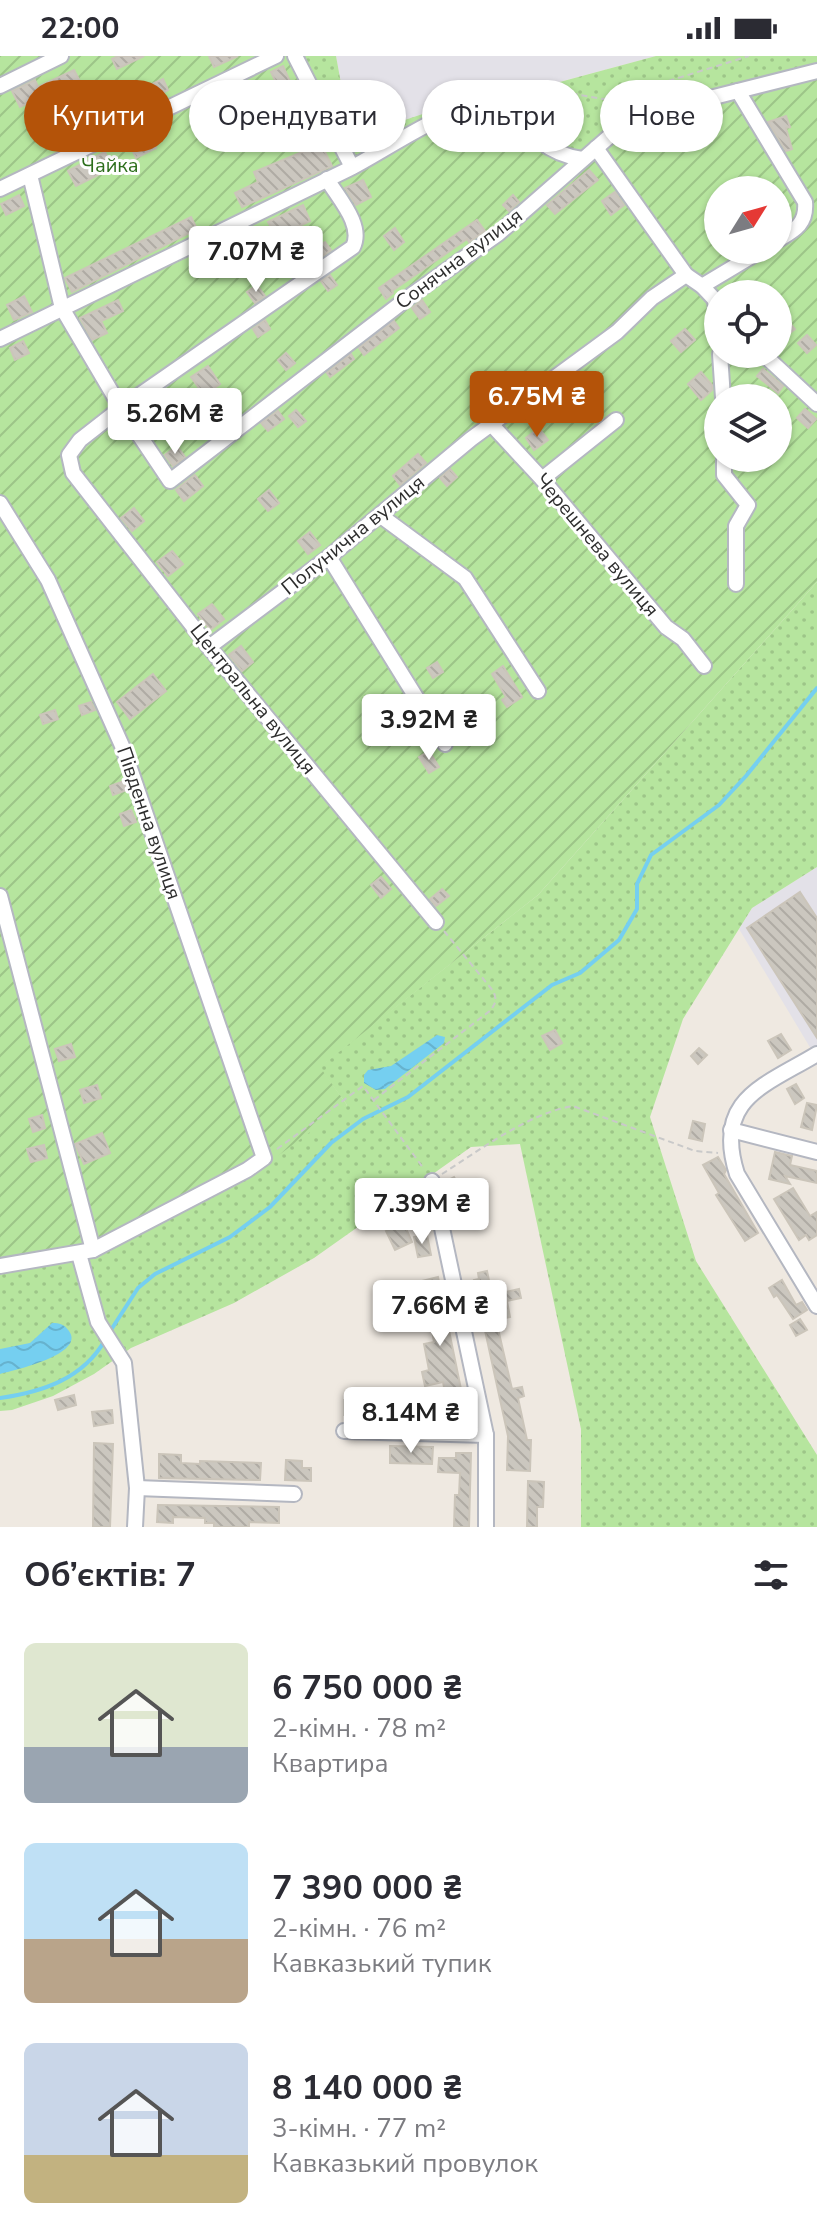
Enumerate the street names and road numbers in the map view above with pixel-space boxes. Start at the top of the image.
street label: Сонячна вулиця [390,202,528,316]
street label: Черешнева вулиця [529,468,665,622]
street label: Полунична вулиця [276,469,430,601]
street label: Центральна вулиця [184,618,322,780]
street label: Південна вулиця [110,743,188,903]

